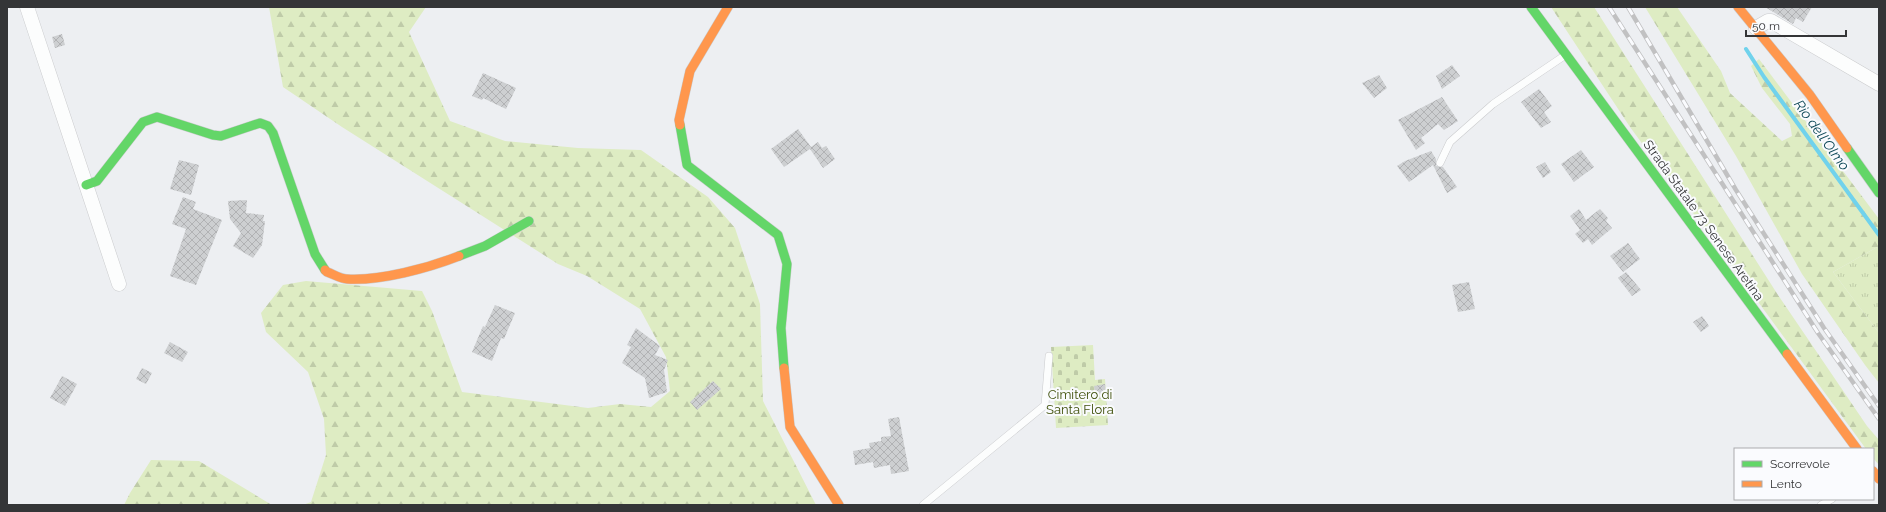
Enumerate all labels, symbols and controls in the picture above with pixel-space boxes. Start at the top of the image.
scale bar [1746,12,1846,38]
text: 50 m [1752,19,1780,33]
water label: Rio dell'Olmo [1791,97,1853,173]
street label: Strada Statale 73 Senese Aretina [1640,137,1767,303]
park label: Cimitero di Santa Flora [1046,387,1114,417]
legend [1734,448,1874,500]
text: Scorrevole [1770,457,1830,471]
text: Lento [1770,477,1802,491]

